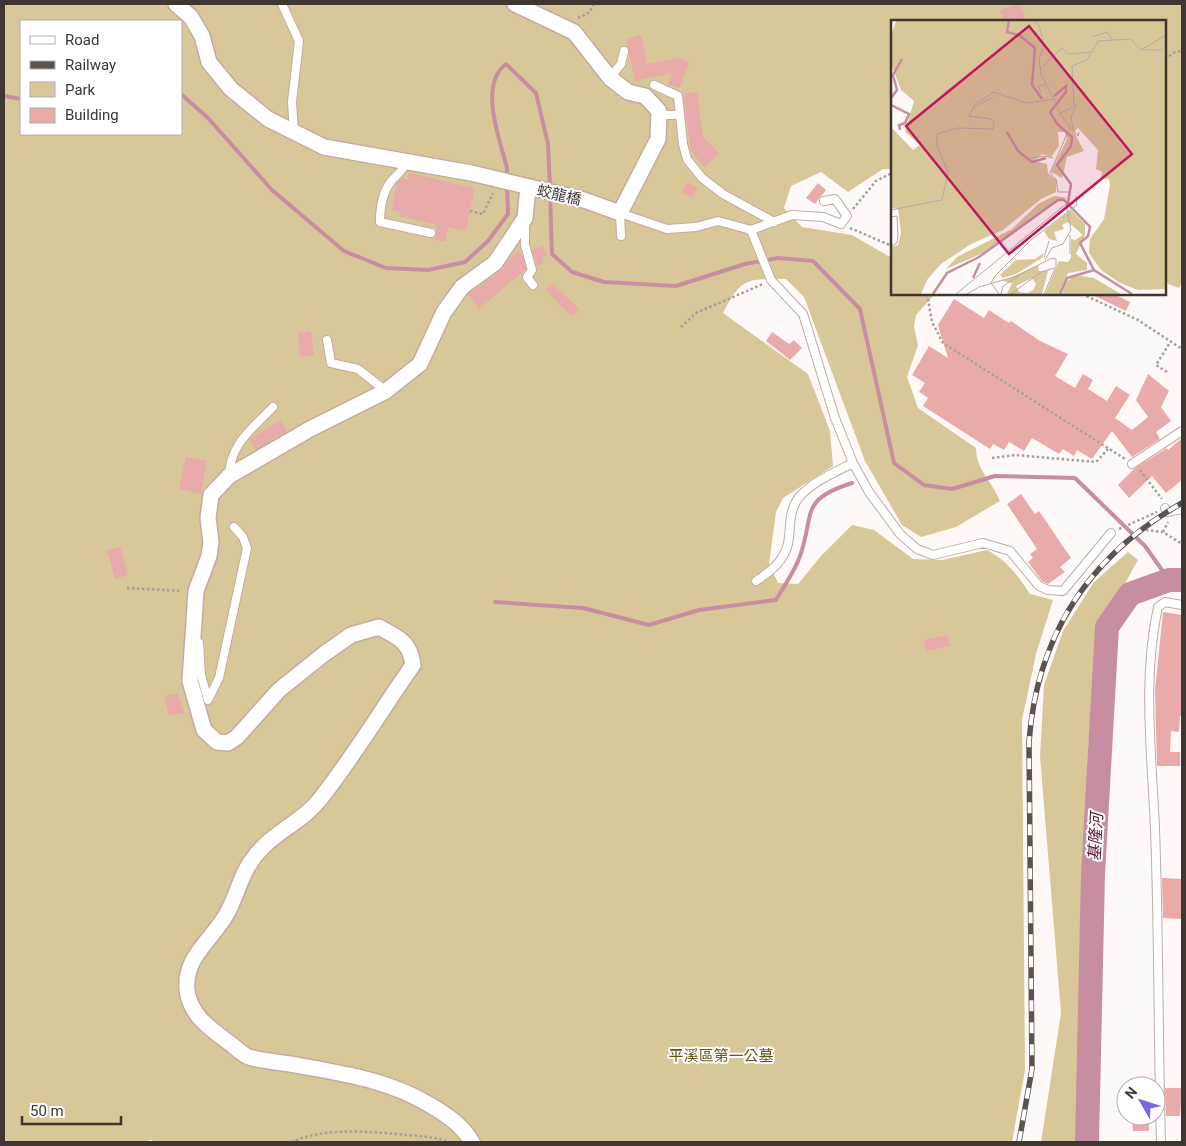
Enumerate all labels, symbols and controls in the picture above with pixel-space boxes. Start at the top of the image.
legend [20,20,182,135]
inset map [891,20,1166,295]
text: Road [65,31,99,49]
text: Railway [65,56,116,74]
text: Park [65,81,96,99]
text: Building [65,106,119,124]
street label: 蛟龍橋 [535,181,583,209]
water label: 基隆河 [1085,810,1106,861]
park label: 平溪區第一公墓 [668,1047,774,1065]
north arrow [1116,1076,1166,1126]
text: N [1122,1084,1140,1102]
scale bar [22,1094,121,1126]
text: 50 m [30,1102,64,1120]

